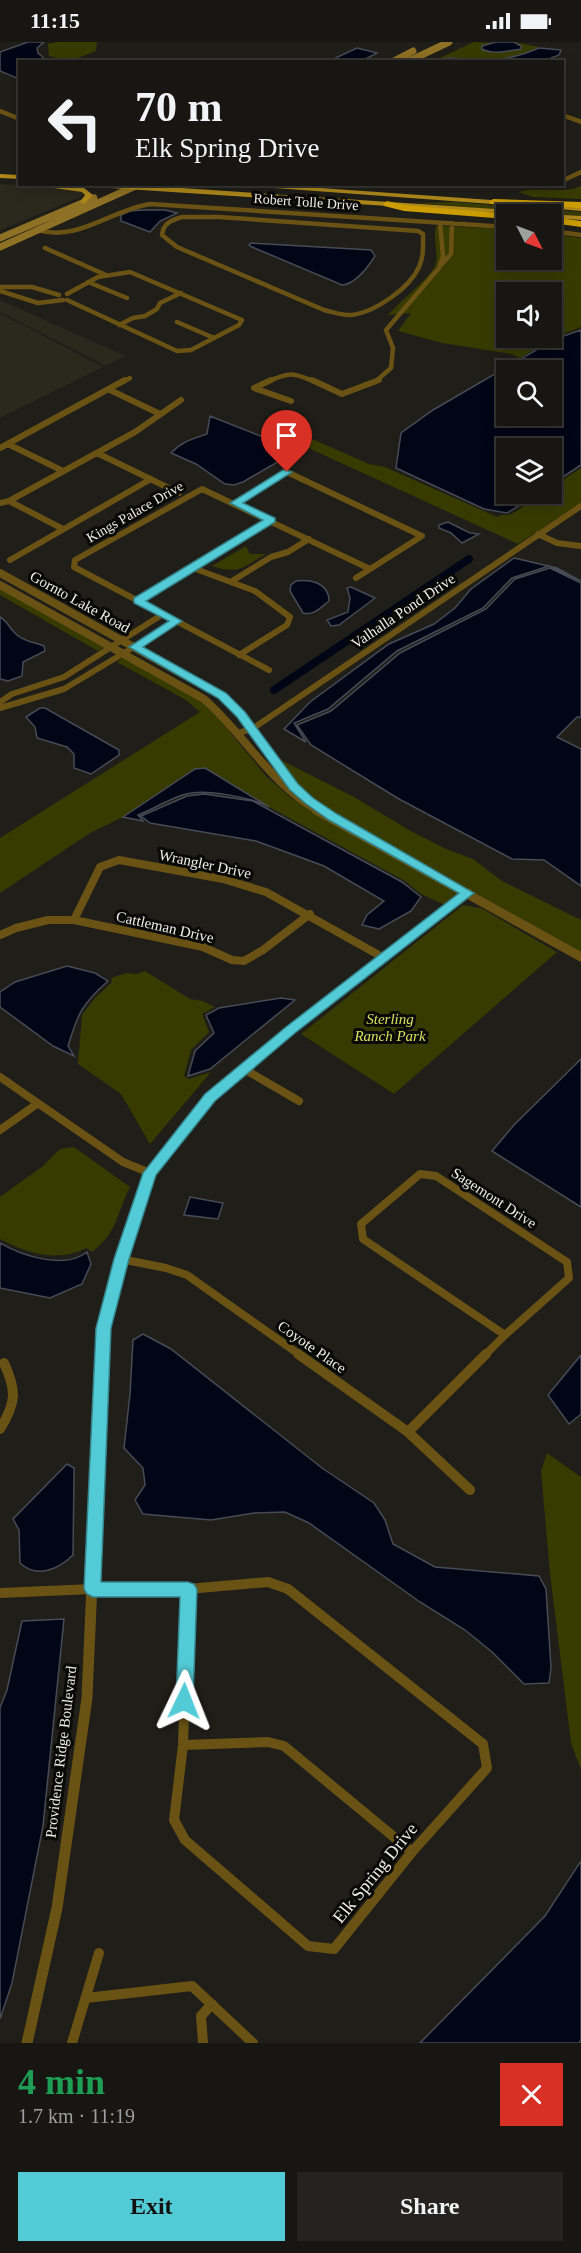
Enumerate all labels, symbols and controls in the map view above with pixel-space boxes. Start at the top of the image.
text: 11:15 [30,8,80,33]
icon: left [36,84,114,162]
text: 70 m [135,84,223,130]
text: Elk Spring Drive [135,133,319,163]
street label: Robert Tolle Drive [253,191,359,213]
north arrow [496,204,562,270]
map controls [496,204,562,504]
button: sound [496,282,562,348]
button: search [496,360,562,426]
pin [261,410,312,472]
icon: arrive [270,419,303,452]
button: layers [496,438,562,504]
street label: Kings Palace Drive [84,478,186,546]
street label: Gornto Lake Road [27,568,133,636]
street label: Valhalla Pond Drive [348,570,458,652]
street label: Wrangler Drive [157,846,253,882]
street label: Cattleman Drive [115,908,216,946]
park label: Sterling Ranch Park [353,1011,426,1044]
street label: Sagemont Drive [449,1165,540,1232]
street label: Coyote Place [275,1318,349,1377]
street label: Providence Ridge Boulevard [42,1665,80,1839]
position arrow [152,1669,216,1733]
street label: Elk Spring Drive [329,1819,421,1927]
text: 4 min [18,2062,105,2102]
button: close [500,2063,563,2126]
text: 1.7 km · 11:19 [18,2105,135,2127]
button: Exit [18,2172,285,2241]
button: Share [297,2172,563,2241]

